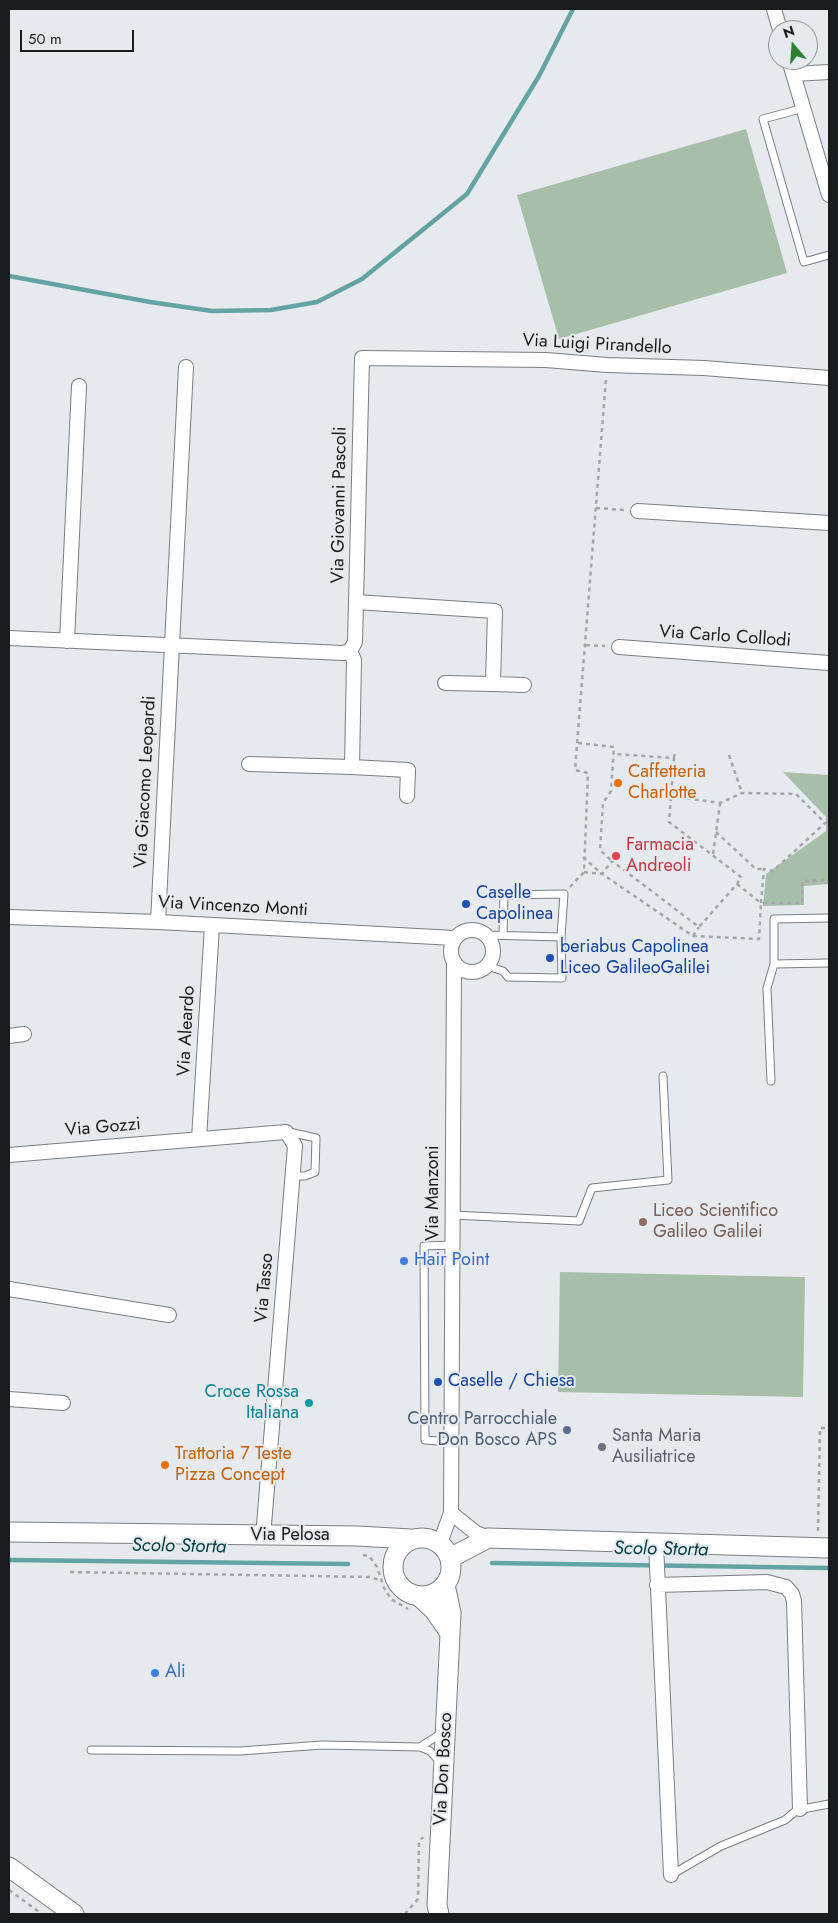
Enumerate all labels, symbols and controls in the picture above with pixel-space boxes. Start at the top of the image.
scale bar [22,20,136,52]
north arrow [768,20,818,70]
text: N [780,20,797,43]
text: 50 m [28,28,62,50]
street label: Via Luigi Pirandello [522,330,672,360]
street label: Via Giovanni Pascoli [328,426,352,584]
street label: Via Carlo Collodi [658,622,792,652]
street label: Via Giacomo Leopardi [131,695,161,869]
place label: Caffetteria Charlotte [628,762,706,804]
marker: Caffetteria Charlotte [612,777,624,789]
place label: Farmacia Andreoli [626,835,694,878]
marker: Farmacia Andreoli [610,850,622,862]
place label: Caselle Capolinea [476,883,553,926]
street label: Via Vincenzo Monti [158,892,308,922]
marker: Caselle Capolinea [460,898,472,910]
place label: beriabus Capolinea Liceo GalileoGalilei [560,937,710,980]
marker: beriabus Capolinea Liceo GalileoGalilei [544,952,556,964]
street label: Via Aleardo [174,985,200,1077]
street label: Via Gozzi [64,1114,142,1142]
street label: Via Manzoni [423,1145,445,1241]
place label: Liceo Scientifico Galileo Galilei [653,1201,778,1244]
marker: Liceo Scientifico Galileo Galilei [637,1216,649,1228]
place label: Hair Point [414,1250,489,1272]
street label: Via Tasso [251,1252,279,1324]
marker: Hair Point [398,1255,410,1267]
place label: Caselle / Chiesa [448,1371,575,1393]
marker: Caselle / Chiesa [432,1376,444,1388]
place label: Croce Rossa Italiana [205,1382,299,1425]
marker: Croce Rossa Italiana [303,1397,315,1409]
place label: Centro Parrocchiale Don Bosco APS [407,1409,557,1452]
marker: Centro Parrocchiale Don Bosco APS [561,1424,573,1436]
place label: Santa Maria Ausiliatrice [612,1426,701,1468]
marker: Santa Maria Ausiliatrice [596,1441,608,1453]
place label: Trattoria 7 Teste Pizza Concept [175,1444,292,1486]
marker: Trattoria 7 Teste Pizza Concept [159,1459,171,1471]
street label: Via Pelosa [250,1525,330,1547]
water label: Scolo Storta [131,1535,227,1559]
water label: Scolo Storta [613,1538,709,1562]
place label: Ali [165,1662,186,1684]
marker: Ali [149,1667,161,1679]
street label: Via Don Bosco [430,1712,458,1826]

